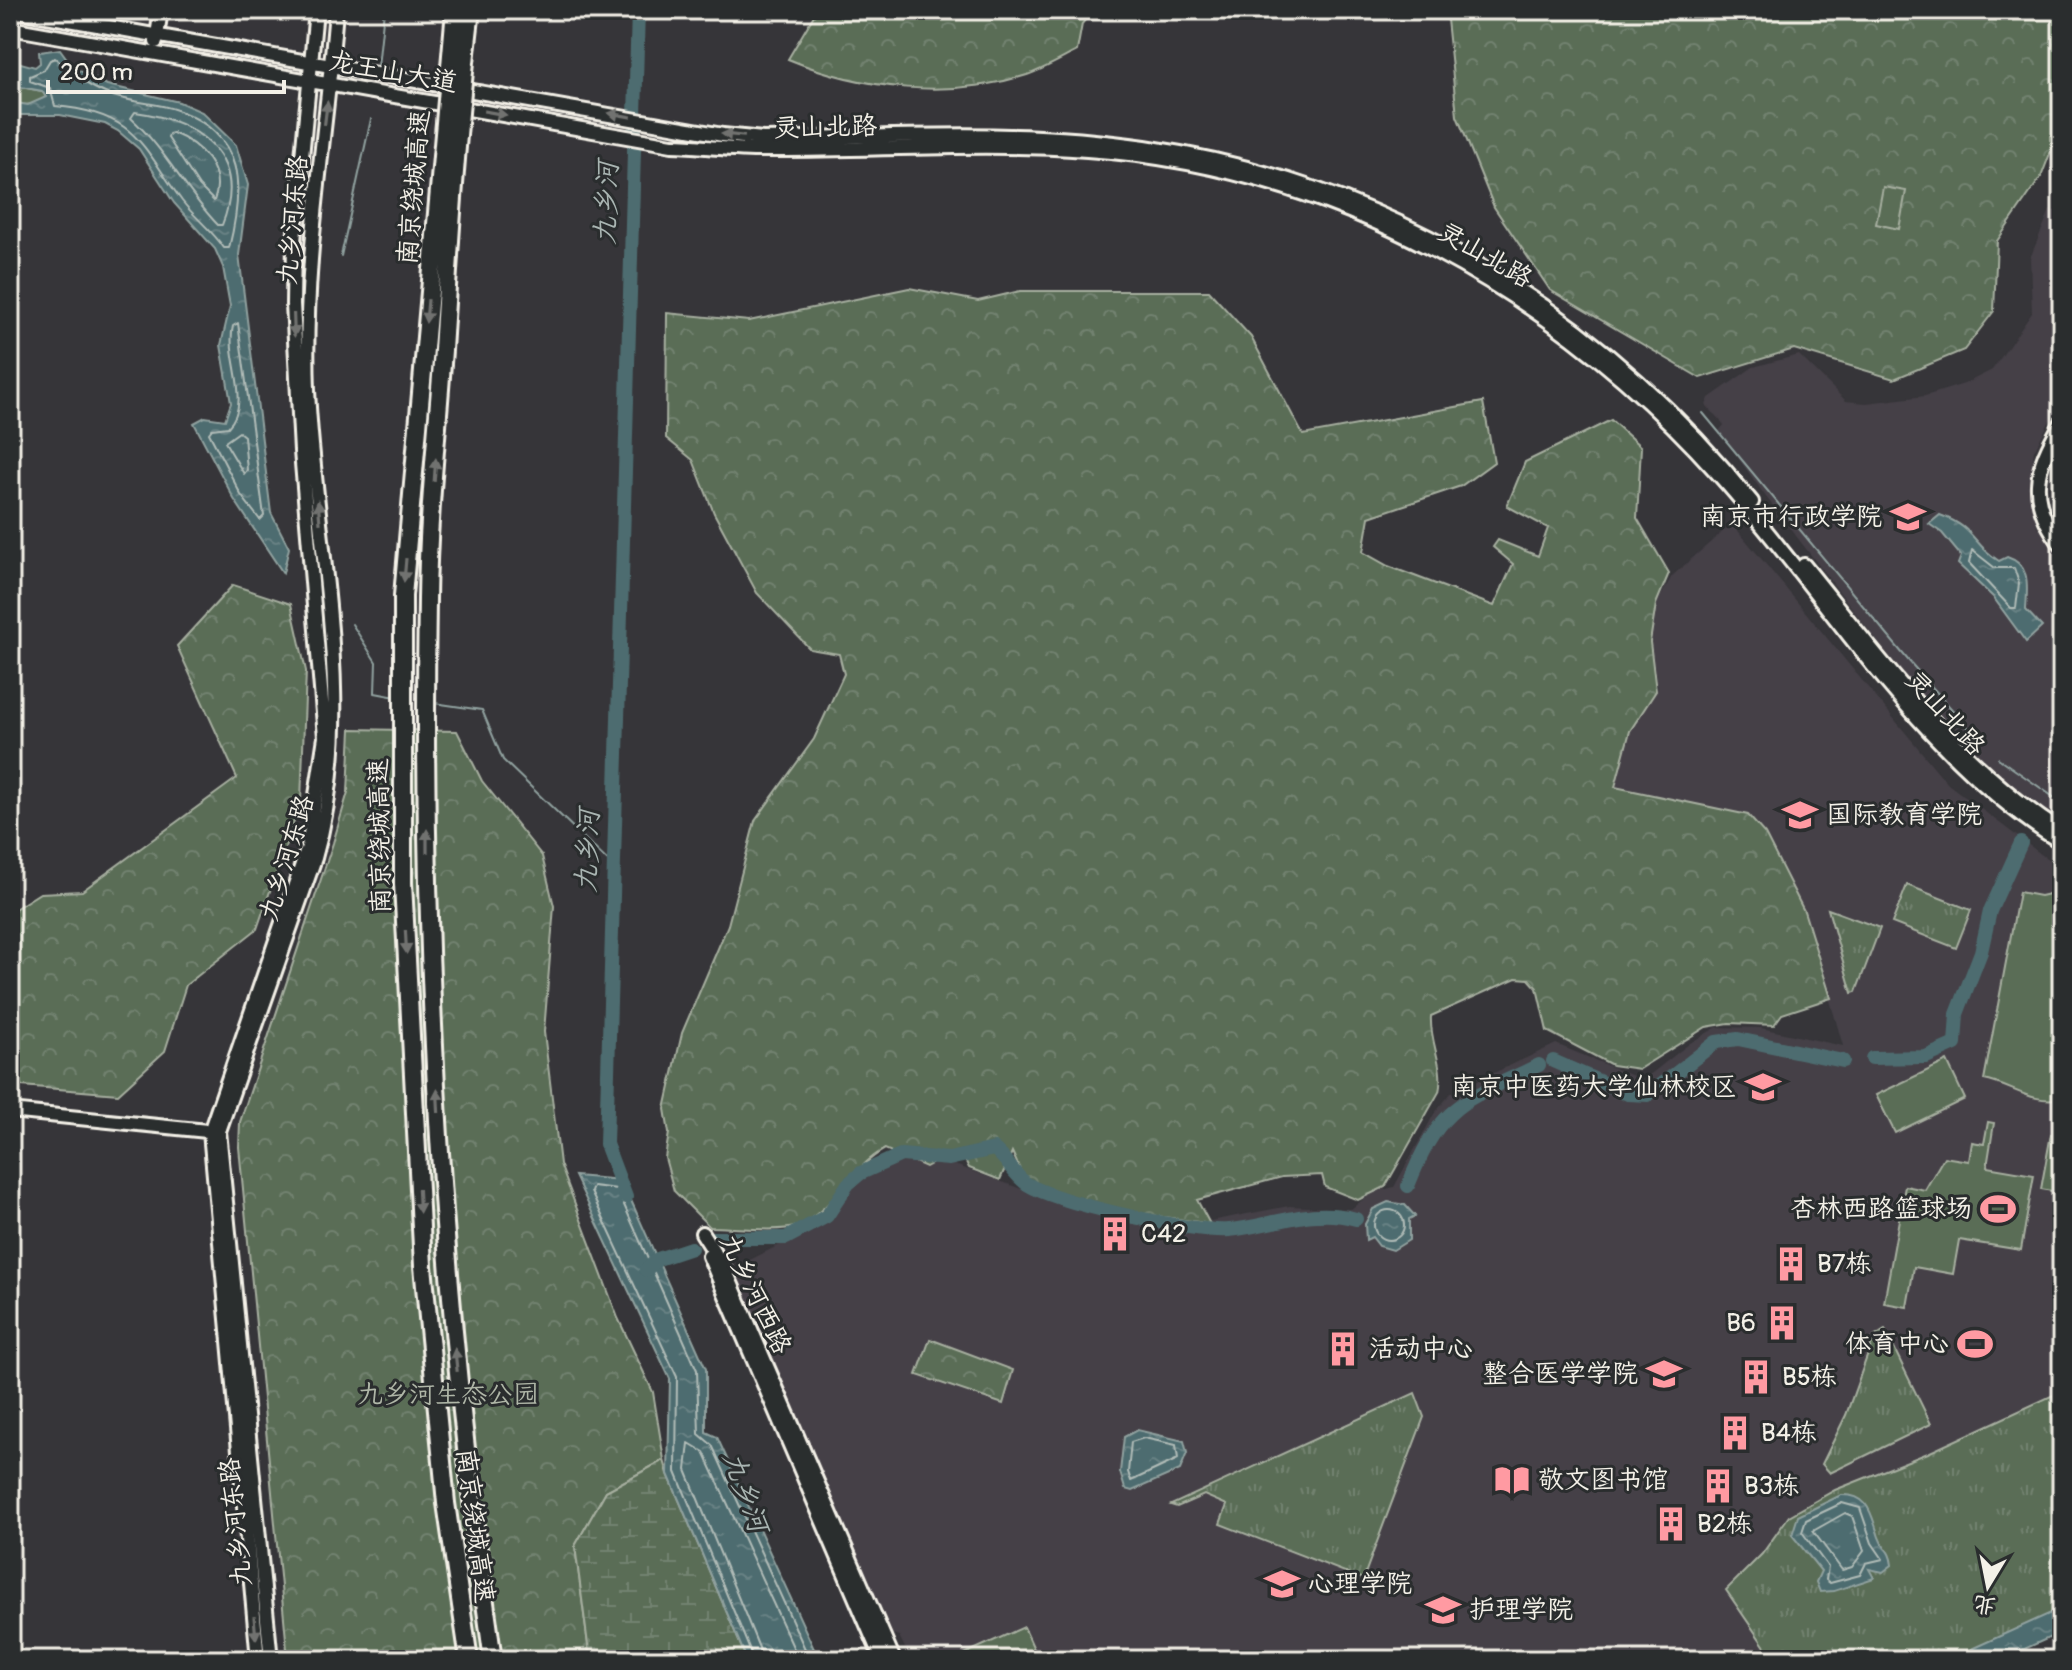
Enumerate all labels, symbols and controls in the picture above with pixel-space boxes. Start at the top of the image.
scale bar [48,44,284,94]
street label: 龙王山大道 [326,45,460,99]
text: 200 m [60,58,133,87]
one-way arrow [319,101,332,126]
one-way arrow [483,107,508,119]
street label: 南京绕城高速 [391,108,437,266]
one-way arrow [607,109,632,121]
street label: 灵山北路 [773,110,877,144]
one-way arrow [720,129,745,142]
street label: 九乡河东路 [271,154,315,286]
water label: 九乡河 [588,156,626,246]
street label: 灵山北路 [1432,215,1538,295]
one-way arrow [420,299,433,324]
one-way arrow [288,313,300,338]
one-way arrow [429,457,442,482]
school or university icon: 南京市行政学院 [1889,498,1927,536]
one-way arrow [312,499,325,524]
place label: 南京市行政学院 [1700,501,1882,533]
one-way arrow [398,558,411,583]
street label: 灵山北路 [1898,664,1992,762]
street label: 南京绕城高速 [363,758,397,914]
street label: 九乡河东路 [253,791,321,925]
school or university icon: 国际教育学院 [1781,796,1819,834]
place label: 国际教育学院 [1826,799,1982,831]
water label: 九乡河 [569,804,607,894]
one-way arrow [421,828,433,853]
one-way arrow [400,930,413,955]
school or university icon: 南京中医药大学仙林校区 [1744,1068,1782,1106]
place label: 南京中医药大学仙林校区 [1451,1071,1737,1103]
one-way arrow [431,1088,444,1113]
one-way arrow [413,1189,426,1214]
sports icon: 杏林西路篮球场 [1979,1190,2017,1228]
place label: 杏林西路篮球场 [1790,1193,1972,1225]
building icon: C42 [1096,1215,1134,1253]
place label: C42 [1141,1218,1187,1250]
street label: 九乡河西路 [712,1229,798,1359]
building icon: B7栋 [1772,1245,1810,1283]
place label: B7栋 [1817,1248,1871,1280]
building icon: B6 [1763,1304,1801,1342]
place label: B6 [1726,1307,1756,1339]
sports icon: 体育中心 [1956,1325,1994,1363]
place label: 体育中心 [1845,1328,1949,1360]
building icon: 活动中心 [1324,1330,1362,1368]
place label: 活动中心 [1369,1333,1473,1365]
one-way arrow [449,1348,462,1373]
school or university icon: 整合医学学院 [1645,1355,1683,1393]
place label: 整合医学学院 [1482,1358,1638,1390]
building icon: B5栋 [1737,1358,1775,1396]
place label: B5栋 [1782,1361,1837,1393]
park label: 九乡河生态公园 [357,1379,539,1411]
building icon: B4栋 [1716,1414,1754,1452]
place label: B4栋 [1761,1417,1817,1449]
street label: 南京绕城高速 [450,1447,500,1605]
water label: 九乡河 [714,1447,777,1541]
street label: 九乡河东路 [213,1456,259,1588]
library icon: 敬文图书馆 [1493,1461,1531,1499]
place label: 敬文图书馆 [1538,1464,1668,1496]
building icon: B3栋 [1699,1467,1737,1505]
place label: B3栋 [1744,1470,1799,1502]
building icon: B2栋 [1652,1505,1690,1543]
place label: B2栋 [1697,1508,1752,1540]
north arrow [1948,1546,2028,1626]
school or university icon: 心理学院 [1263,1565,1301,1603]
place label: 心理学院 [1308,1568,1412,1600]
text: 北 [1971,1589,1998,1620]
school or university icon: 护理学院 [1424,1591,1462,1629]
place label: 护理学院 [1469,1594,1573,1626]
one-way arrow [249,1616,262,1641]

